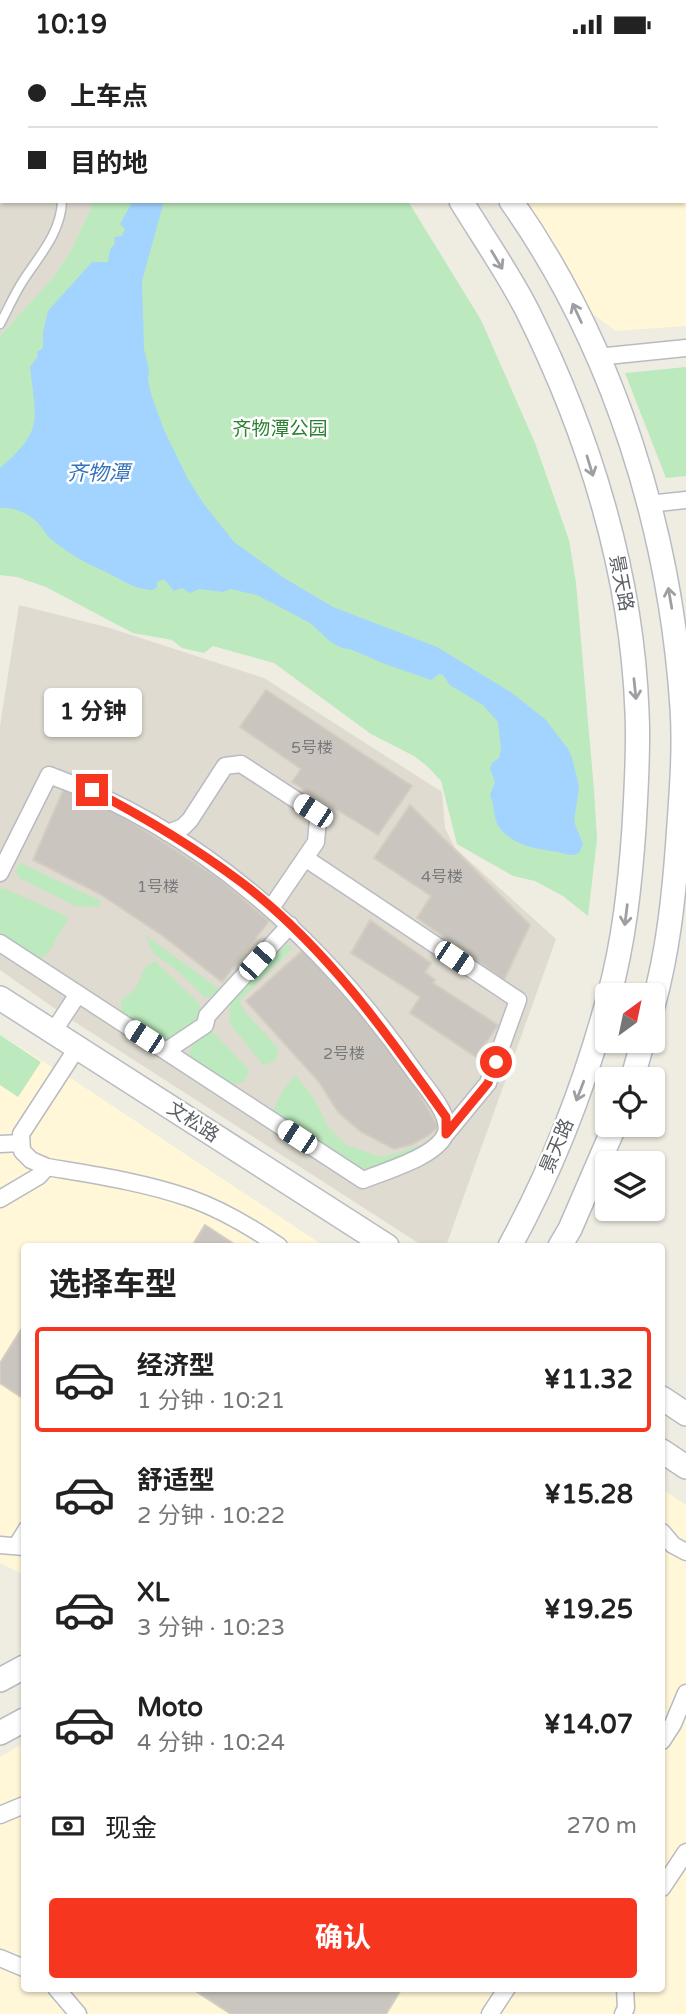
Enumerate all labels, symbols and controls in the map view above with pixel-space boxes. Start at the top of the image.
text: 10:19 [35,9,107,40]
text: 上车点 [70,81,148,112]
text: 目的地 [70,148,148,179]
one-way arrow [490,249,504,269]
one-way arrow [570,303,583,324]
park label: 齐物潭公园 [232,418,328,440]
one-way arrow [585,455,598,477]
water label: 齐物潭 [67,461,133,486]
street label: 景天路 [605,553,637,613]
one-way arrow [663,587,676,610]
one-way arrow [629,677,642,699]
callout: 1 分钟 [43,689,141,737]
text: 1 分钟 [60,698,126,726]
house number: 5号楼 [291,738,333,758]
route end [76,774,108,806]
car [290,791,337,831]
house number: 4号楼 [421,867,463,887]
house number: 1号楼 [137,877,179,897]
one-way arrow [619,904,632,926]
car [236,938,279,984]
car [431,938,478,978]
north arrow [595,983,665,1053]
map controls [595,983,665,1221]
car [121,1017,168,1057]
house number: 2号楼 [323,1044,365,1064]
route start [480,1046,512,1078]
button: locate [595,1067,665,1137]
one-way arrow [572,1080,585,1102]
street label: 文松路 [163,1097,223,1147]
street label: 景天路 [536,1115,578,1177]
car [274,1117,321,1157]
button: layers [595,1151,665,1221]
text: 选择车型 [49,1266,177,1304]
icon: car [53,1348,116,1411]
text: 经济型 [137,1350,215,1381]
text: ¥11.32 [544,1364,633,1395]
text: 1 分钟 · 10:21 [137,1387,285,1415]
icon: car [53,1463,116,1526]
text: 舒适型 [137,1465,215,1496]
text: ¥15.28 [544,1479,633,1510]
text: 2 分钟 · 10:22 [137,1502,285,1530]
text: XL [137,1577,169,1608]
icon: car [53,1578,116,1641]
text: ¥19.25 [544,1594,633,1625]
text: 3 分钟 · 10:23 [137,1614,285,1642]
text: Moto [137,1692,203,1723]
icon: car [53,1693,116,1756]
text: ¥14.07 [544,1709,633,1740]
text: 4 分钟 · 10:24 [137,1729,285,1757]
icon: cash [49,1807,87,1845]
text: 270 m [567,1812,637,1840]
text: 现金 [105,1813,157,1844]
button: 确认 [49,1898,637,1978]

